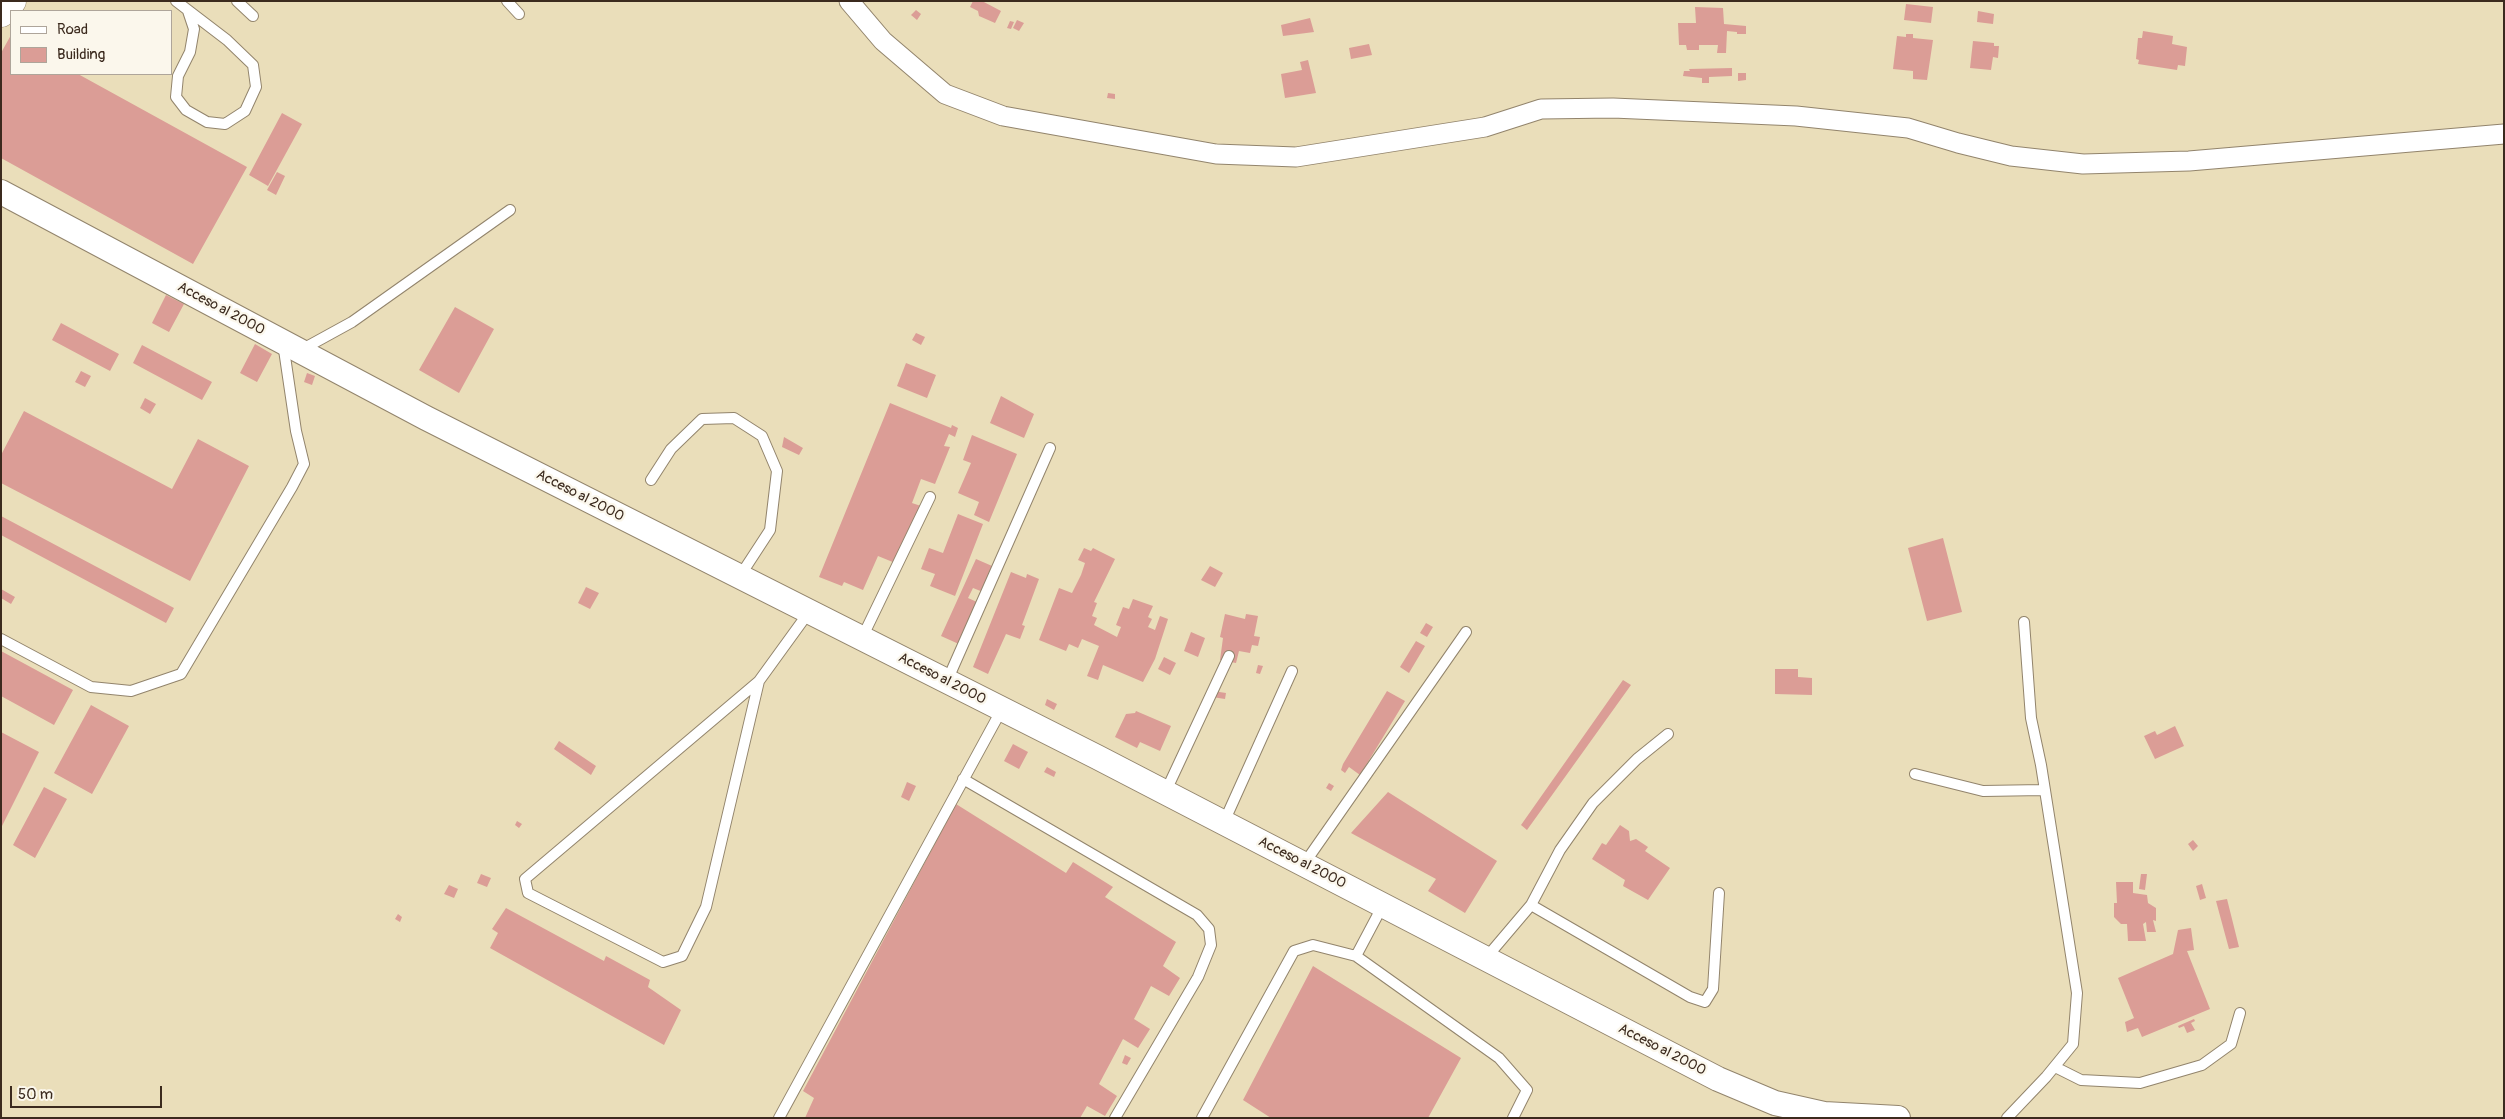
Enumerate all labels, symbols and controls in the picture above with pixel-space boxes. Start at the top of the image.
legend [10,10,172,75]
text: Road [57,20,88,39]
text: Building [57,45,105,64]
street label: Acceso al 2000 [174,279,268,339]
street label: Acceso al 2000 [533,467,627,525]
street label: Acceso al 2000 [895,650,989,708]
street label: Acceso al 2000 [1255,834,1349,892]
street label: Acceso al 2000 [1615,1021,1709,1079]
scale bar [12,1076,165,1108]
text: 50 m [18,1085,53,1104]

